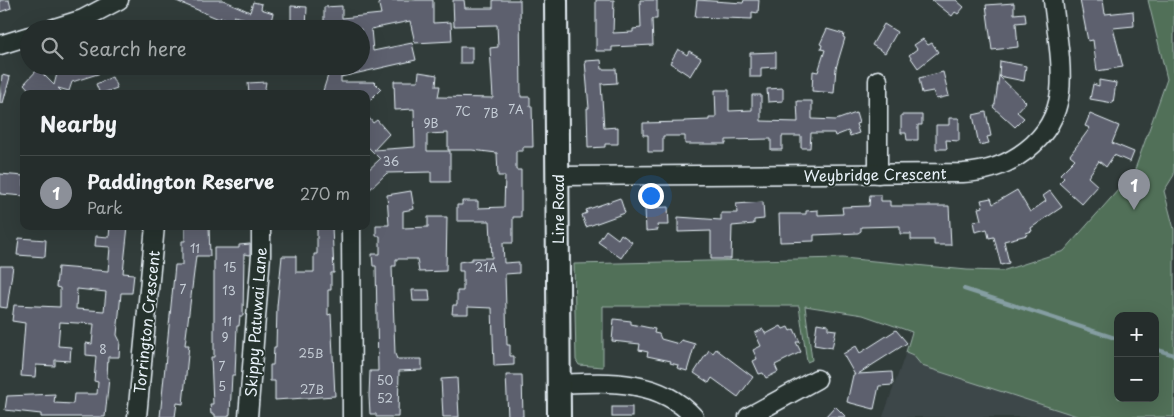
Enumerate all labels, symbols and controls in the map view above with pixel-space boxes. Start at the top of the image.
search box [20,20,370,75]
icon: search [38,34,66,62]
text: Search here [78,34,187,62]
house number: 7A [508,100,524,118]
house number: 7C [455,102,471,120]
house number: 7B [484,104,498,122]
text: Nearby [40,107,117,139]
house number: 9B [424,114,439,132]
house number: 36 [383,152,399,170]
street label: Weybridge Crescent [803,161,947,187]
text: Paddington Reserve [87,167,274,195]
pin: 1 [1118,169,1150,210]
street label: Line Road [546,174,569,244]
text: 1 [52,181,60,205]
text: 270 m [300,181,350,205]
your location [638,183,664,209]
text: Park [87,195,123,219]
house number: 11 [190,239,200,257]
street label: Skippy Patuwai Lane [238,246,272,398]
street label: Torrington Crescent [127,249,165,395]
house number: 15 [223,258,237,276]
house number: 21A [475,258,498,276]
house number: 7 [180,280,187,298]
house number: 13 [222,281,236,299]
house number: 11 [222,312,232,330]
map controls [1114,312,1159,402]
button: + [1114,312,1159,357]
house number: 9 [221,328,229,346]
house number: 8 [99,340,107,358]
house number: 25B [299,344,324,362]
house number: 7 [219,357,226,375]
button: − [1114,357,1159,402]
house number: 50 [377,371,393,389]
house number: 5 [218,377,226,395]
house number: 27B [300,380,324,398]
house number: 52 [377,389,393,407]

